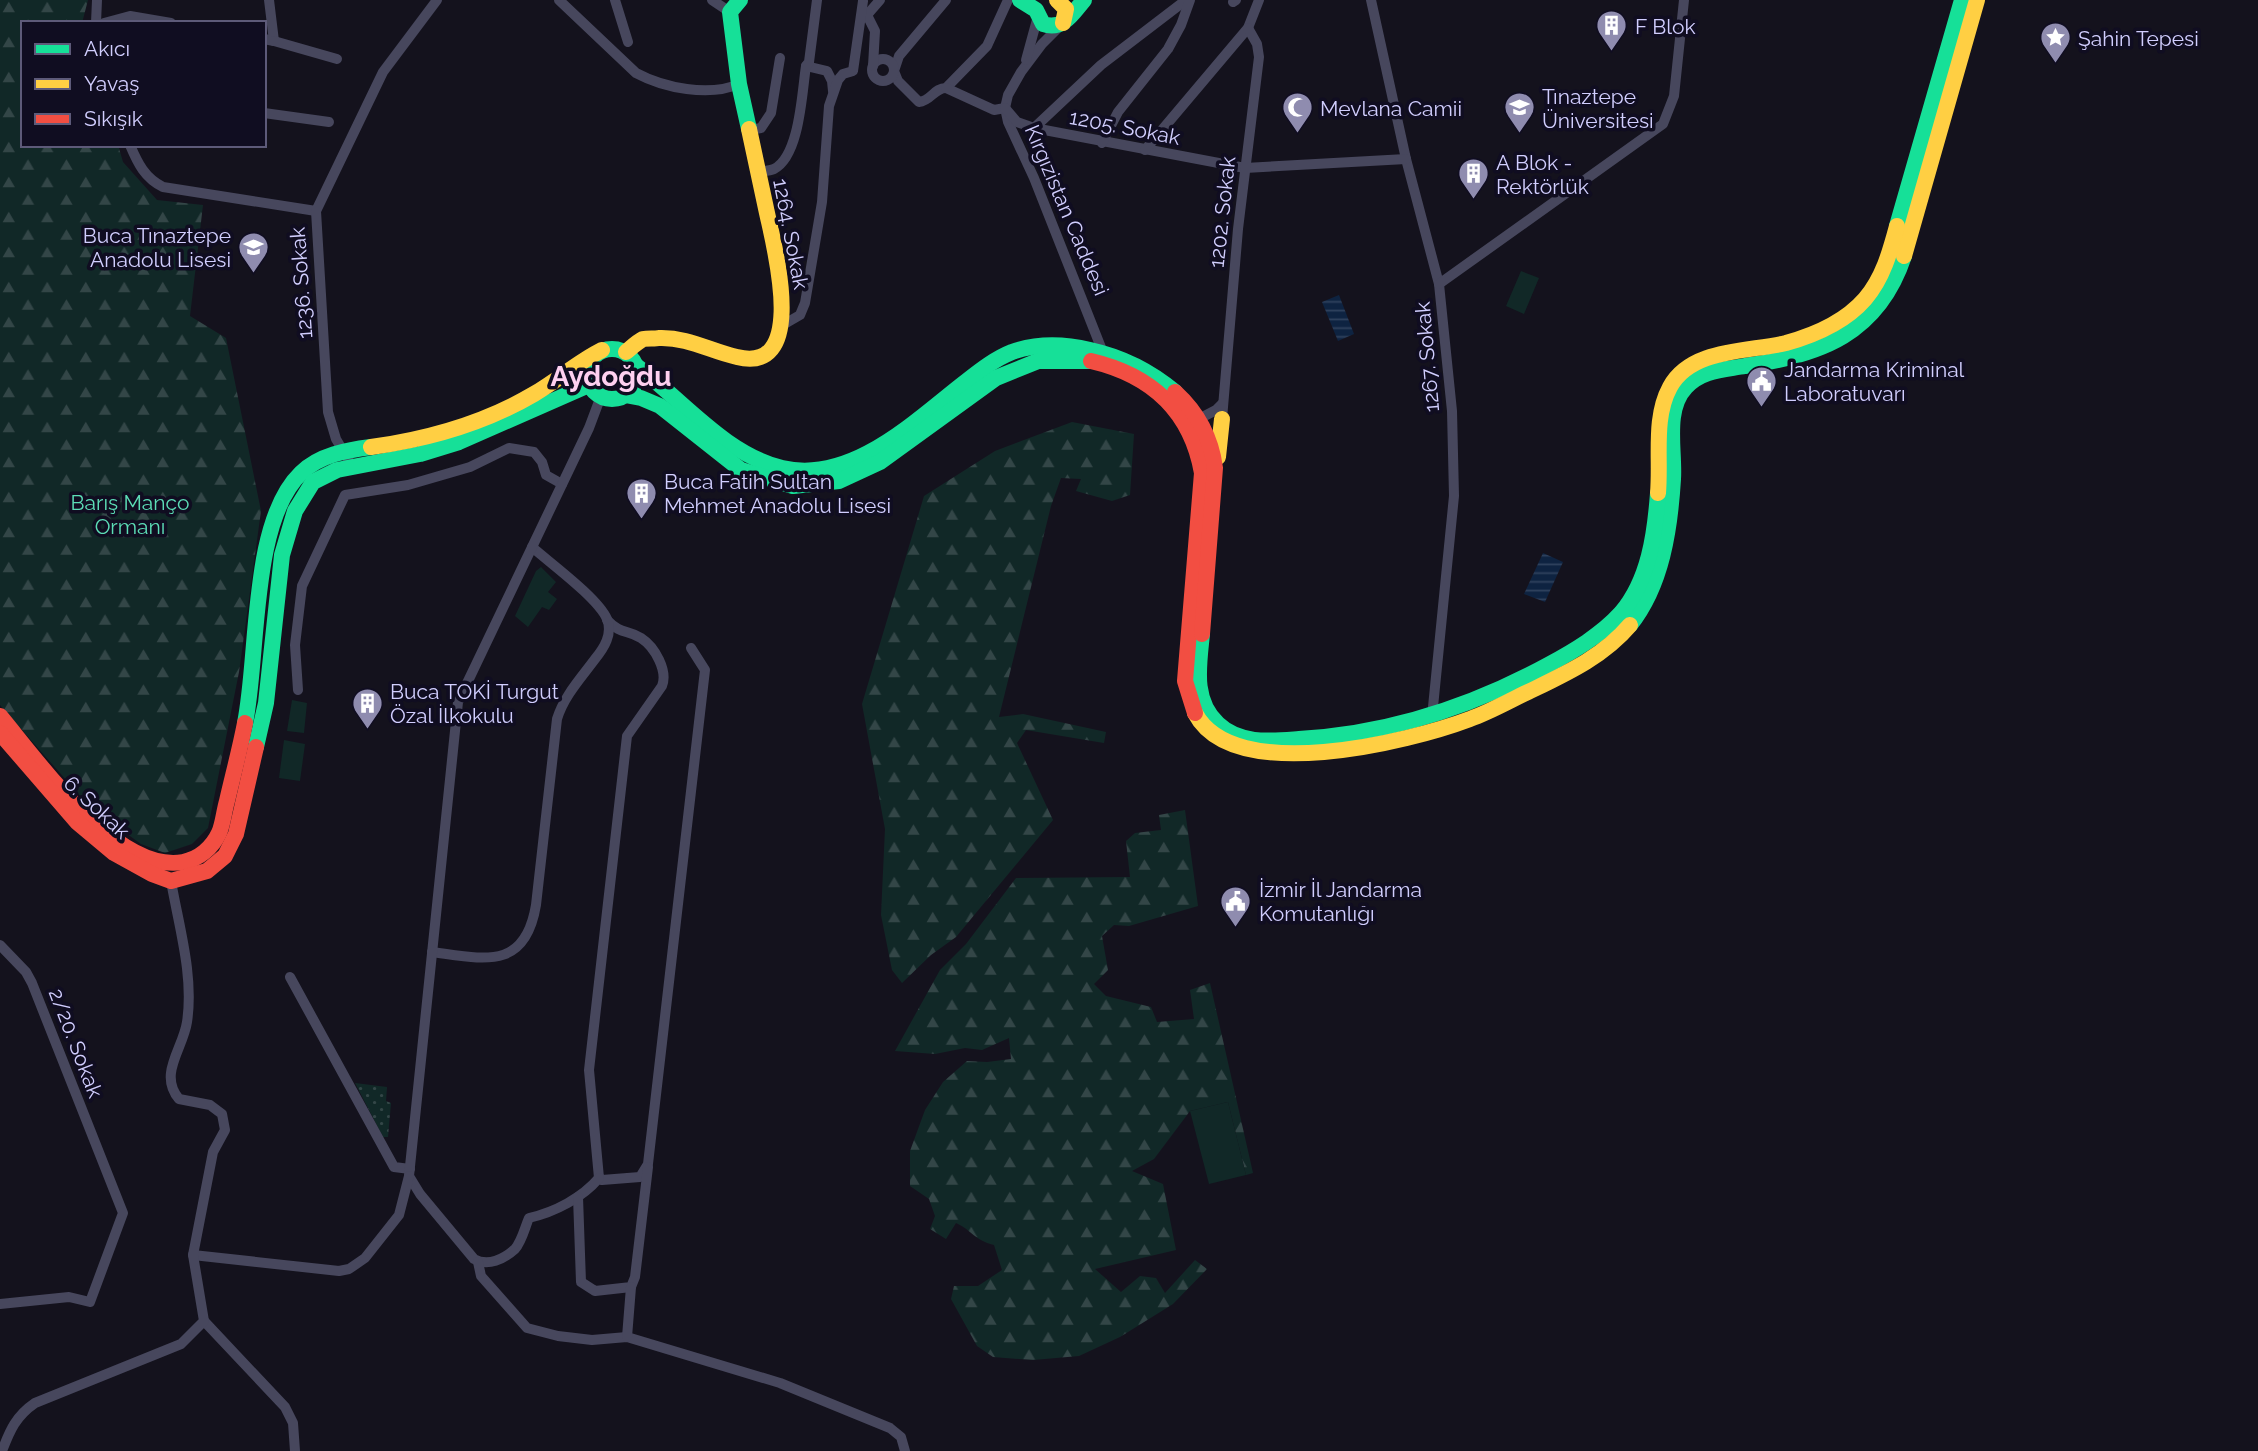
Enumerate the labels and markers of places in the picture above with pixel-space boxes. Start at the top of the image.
building icon: F Blok [1595,9,1629,53]
place label: F Blok [1635,14,1696,39]
place icon: Şahin Tepesi [2038,21,2072,65]
place label: Şahin Tepesi [2078,26,2199,51]
place label: Tınaztepe Üniversitesi [1542,84,1654,133]
mosque icon: Mevlana Camii [1280,91,1314,135]
school or university icon: Tınaztepe Üniversitesi [1502,91,1536,135]
place label: Mevlana Camii [1320,96,1462,121]
place label: A Blok - Rektörlük [1496,150,1589,199]
building icon: A Blok - Rektörlük [1456,157,1490,201]
place label: Buca Tınaztepe Anadolu Lisesi [83,223,231,272]
school or university icon: Buca Tınaztepe Anadolu Lisesi [237,230,271,274]
place label: Jandarma Kriminal Laboratuvarı [1784,357,1965,406]
public building icon: Jandarma Kriminal Laboratuvarı [1744,364,1778,408]
place label: Buca Fatih Sultan Mehmet Anadolu Lisesi [664,469,891,518]
building icon: Buca Fatih Sultan Mehmet Anadolu Lisesi [624,476,658,520]
place label: Buca TOKİ Turgut Özal İlkokulu [390,679,559,728]
building icon: Buca TOKİ Turgut Özal İlkokulu [350,686,384,730]
place label: İzmir İl Jandarma Komutanlığı [1259,877,1422,926]
public building icon: İzmir İl Jandarma Komutanlığı [1219,884,1253,928]

